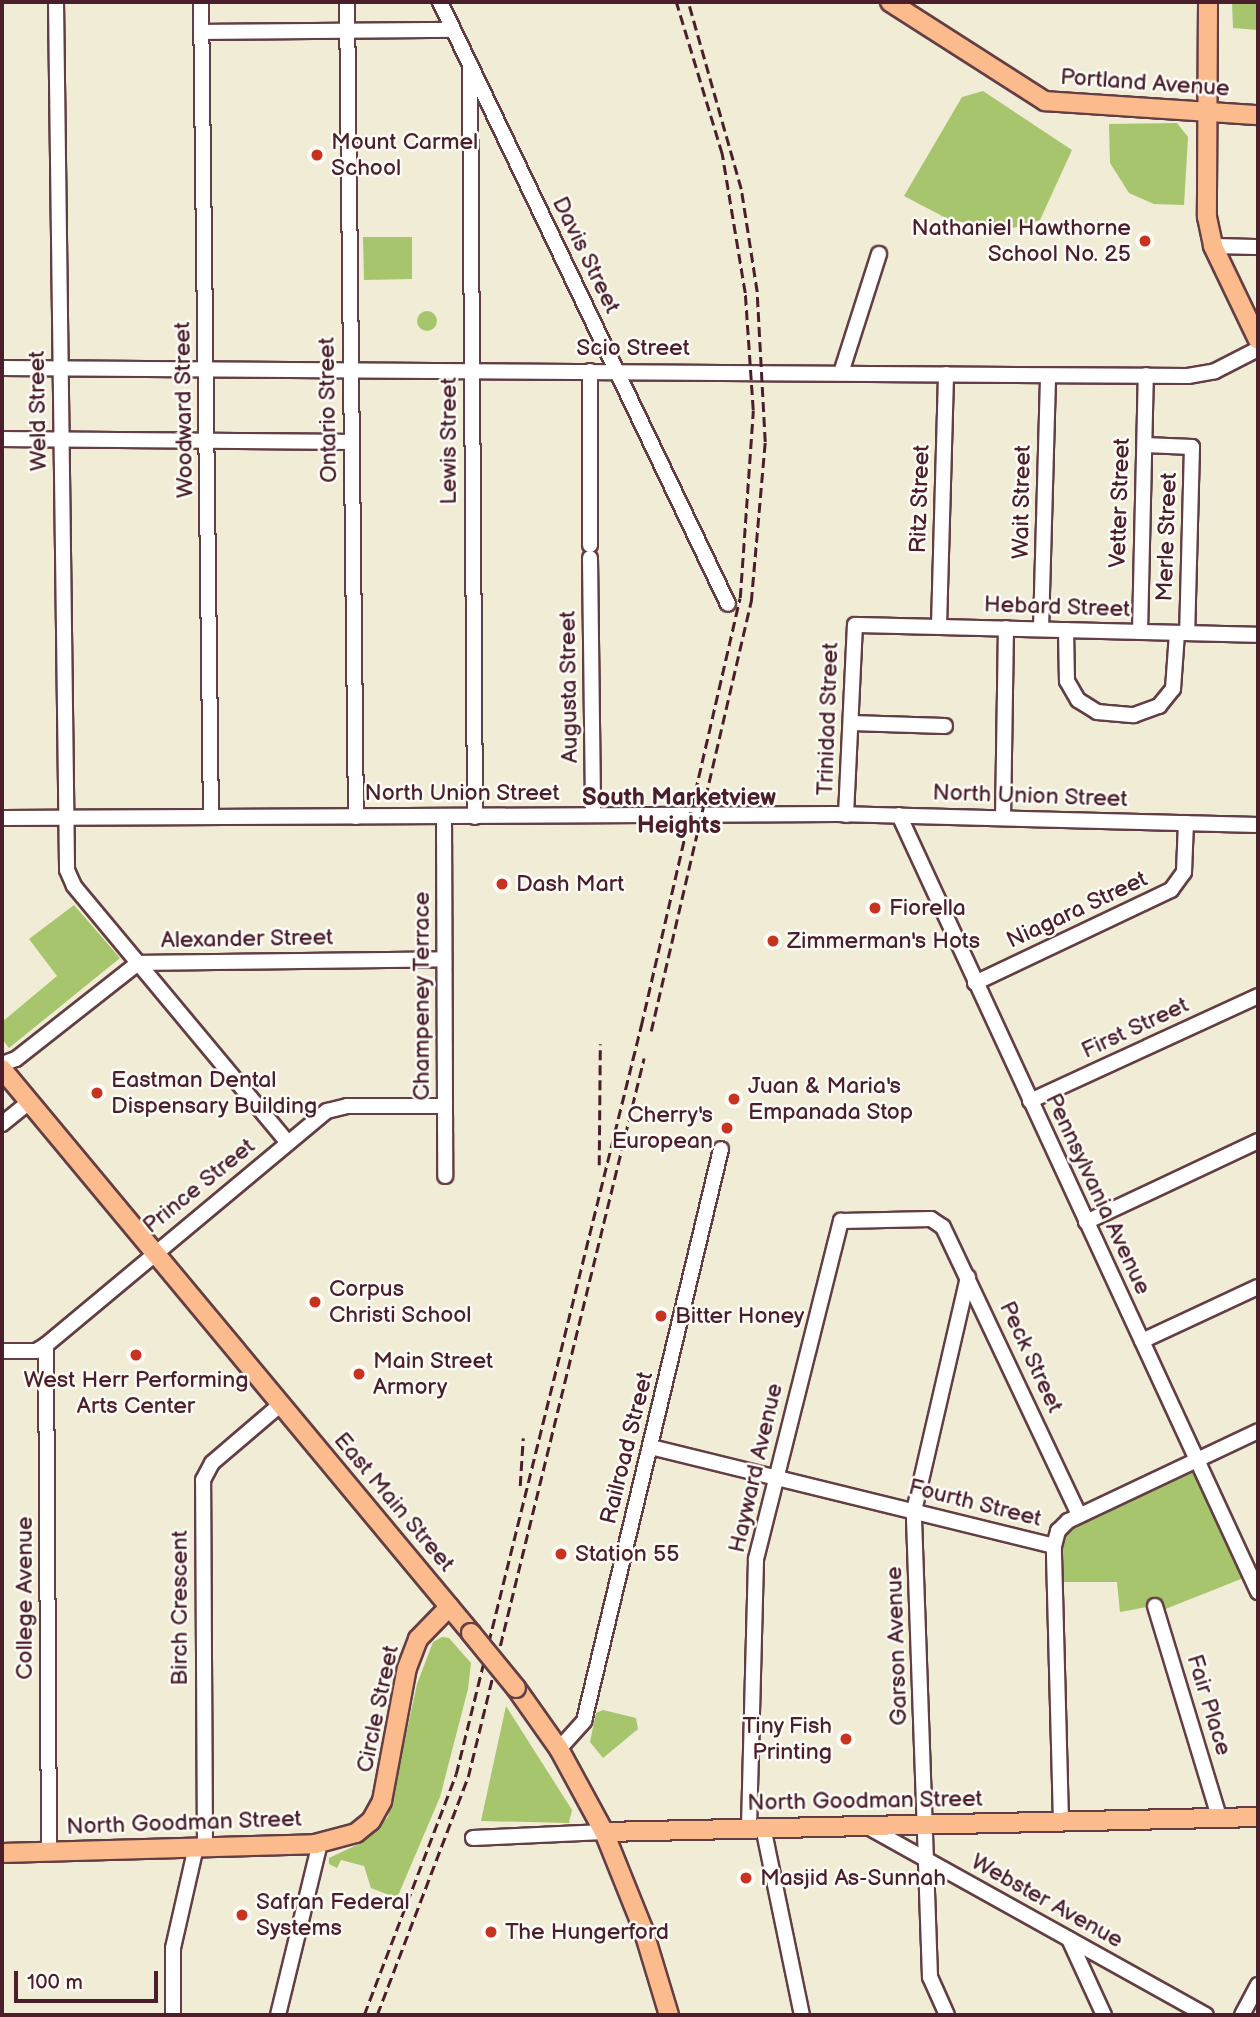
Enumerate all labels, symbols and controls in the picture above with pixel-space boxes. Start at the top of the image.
street label: Portland Avenue [1059,63,1231,103]
place label: Mount Carmel School [331,128,478,182]
marker: Mount Carmel School [309,147,325,163]
street label: Davis Street [546,192,626,318]
place label: Nathaniel Hawthorne School No. 25 [911,214,1131,268]
marker: Nathaniel Hawthorne School No. 25 [1137,233,1153,249]
street label: Woodward Street [169,321,199,499]
street label: Scio Street [576,334,690,362]
street label: Ontario Street [313,337,343,483]
street label: Weld Street [23,350,53,472]
street label: Lewis Street [435,377,463,505]
street label: Vetter Street [1104,437,1136,569]
street label: Ritz Street [904,444,936,554]
street label: Wait Street [1007,445,1037,559]
street label: Merle Street [1151,472,1183,602]
street label: Hebard Street [983,591,1131,623]
street label: Augusta Street [554,610,584,764]
street label: Trinidad Street [812,642,844,796]
street label: North Union Street [364,779,560,807]
street label: North Union Street [932,779,1128,813]
district label: South Marketview Heights [582,784,776,840]
street label: Niagara Street [1002,865,1152,955]
place label: Dash Mart [516,870,624,898]
marker: Dash Mart [494,876,510,892]
street label: Champeney Terrace [408,890,436,1102]
place label: Fiorella [889,894,966,922]
marker: Fiorella [867,900,883,916]
street label: Alexander Street [160,924,334,954]
place label: Zimmerman's Hots [787,927,980,955]
marker: Zimmerman's Hots [765,933,781,949]
street label: First Street [1077,991,1193,1065]
place label: Eastman Dental Dispensary Building [111,1066,319,1120]
place label: Juan & Maria's Empanada Stop [748,1072,914,1126]
marker: Eastman Dental Dispensary Building [89,1085,105,1101]
street label: Pennsylvania Avenue [1039,1089,1157,1299]
marker: Juan & Maria's Empanada Stop [726,1091,742,1107]
place label: Cherry's European [612,1101,713,1155]
marker: Cherry's European [719,1120,735,1136]
street label: Prince Street [137,1132,261,1240]
place label: Corpus Christi School [329,1275,472,1329]
marker: Corpus Christi School [307,1294,323,1310]
street label: Peck Street [993,1297,1069,1417]
place label: Bitter Honey [675,1302,804,1330]
marker: Bitter Honey [653,1308,669,1324]
marker: West Herr Performing Arts Center [128,1347,144,1363]
place label: Main Street Armory [373,1347,494,1401]
place label: West Herr Performing Arts Center [24,1366,248,1420]
marker: Main Street Armory [351,1366,367,1382]
street label: Railroad Street [595,1369,659,1527]
street label: Hayward Avenue [723,1381,789,1555]
street label: East Main Street [328,1427,460,1577]
street label: Fourth Street [906,1473,1044,1533]
street label: College Avenue [11,1516,39,1680]
street label: Birch Crescent [166,1530,194,1686]
place label: Station 55 [575,1540,679,1568]
marker: Station 55 [553,1546,569,1562]
street label: Garson Avenue [880,1566,914,1726]
street label: Circle Street [351,1643,405,1775]
street label: Fair Place [1181,1651,1237,1759]
place label: Tiny Fish Printing [741,1712,832,1766]
marker: Tiny Fish Printing [838,1731,854,1747]
street label: North Goodman Street [747,1785,983,1817]
street label: North Goodman Street [66,1805,302,1841]
street label: Webster Avenue [966,1848,1128,1954]
place label: Masjid As-Sunnah [760,1864,946,1892]
marker: Masjid As-Sunnah [738,1870,754,1886]
place label: Safran Federal Systems [256,1888,410,1942]
marker: Safran Federal Systems [234,1907,250,1923]
place label: The Hungerford [505,1918,669,1946]
marker: The Hungerford [483,1924,499,1940]
scale bar [18,1958,161,2002]
text: 100 m [27,1970,83,1995]

